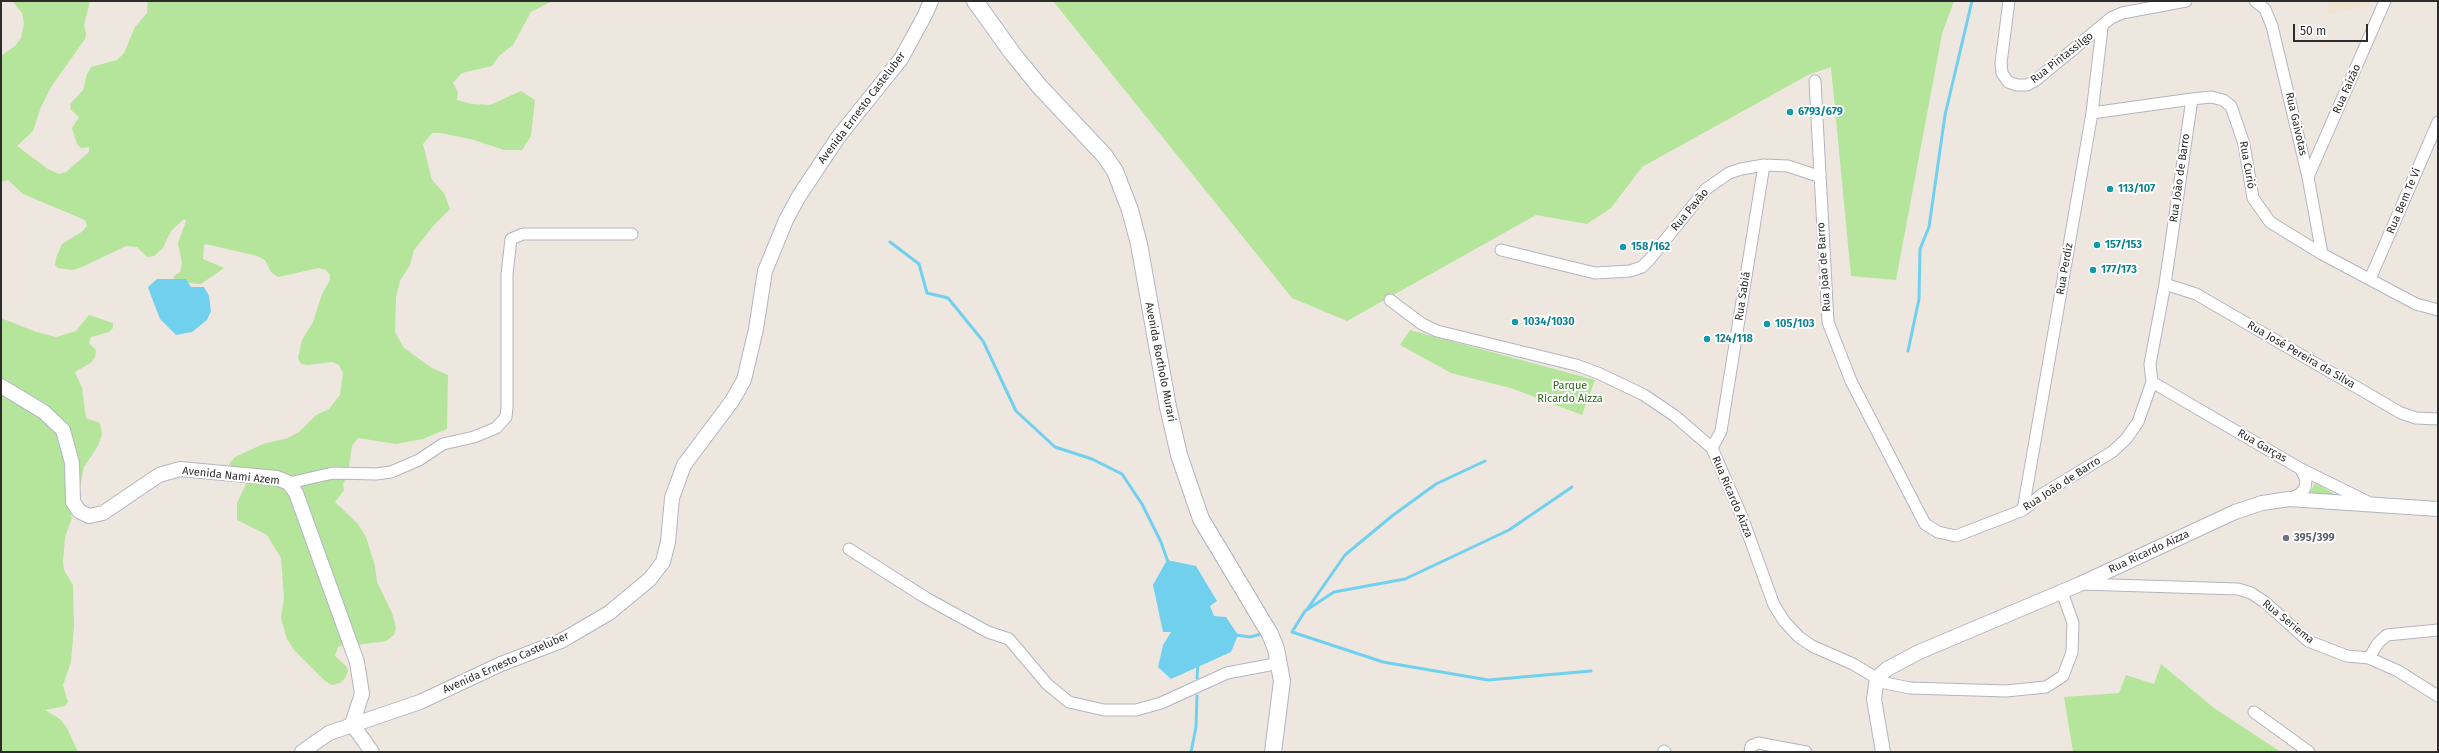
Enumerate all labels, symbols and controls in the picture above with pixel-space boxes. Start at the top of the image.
scale bar [2295,16,2370,42]
text: 50 m [2300,24,2326,38]
street label: Rua Pintassilgo [2028,29,2096,87]
street label: Avenida Ernesto Casteluber [816,49,908,167]
street label: Rua Faizão [2330,62,2364,116]
street label: Rua Gaivotas [2282,91,2310,157]
place label: 6793/679 [1798,105,1843,119]
marker: 6793/679 [1785,107,1795,117]
street label: Rua João de Barro [2167,133,2193,223]
street label: Rua Curió [2236,140,2258,190]
street label: Rua Bem Te Vi [2384,166,2424,236]
place label: 113/107 [2118,182,2155,196]
marker: 113/107 [2105,184,2115,194]
street label: Rua Pavão [1668,186,1712,234]
street label: Rua João de Barro [1814,222,1834,312]
place label: 157/153 [2105,238,2142,252]
place label: 158/162 [1631,240,1670,254]
marker: 157/153 [2092,240,2102,250]
marker: 158/162 [1618,242,1628,252]
street label: Rua Perdiz [2054,242,2076,296]
place label: 177/173 [2101,263,2137,277]
marker: 177/173 [2088,265,2098,275]
street label: Rua Sabiá [1733,270,1753,322]
street label: Avenida Bortholo Murari [1142,301,1178,423]
place label: 1034/1030 [1523,315,1575,329]
marker: 1034/1030 [1510,317,1520,327]
place label: 105/103 [1775,317,1814,331]
marker: 105/103 [1762,319,1772,329]
street label: Rua José Pereira da Silva [2245,319,2357,391]
place label: 124/118 [1715,332,1753,346]
marker: 124/118 [1702,334,1712,344]
park label: Parque Ricardo Aizza [1537,379,1603,405]
street label: Rua Garças [2235,427,2289,465]
street label: Rua Ricardo Aizza [1709,454,1755,540]
street label: Rua João de Barro [2021,454,2103,514]
street label: Avenida Nami Azem [182,464,280,488]
street label: Rua Ricardo Aizza [2107,528,2191,576]
place label: 395/399 [2294,531,2335,545]
marker: 395/399 [2281,533,2291,543]
street label: Rua Seriema [2259,597,2317,647]
street label: Avenida Ernesto Casteluber [441,629,571,697]

